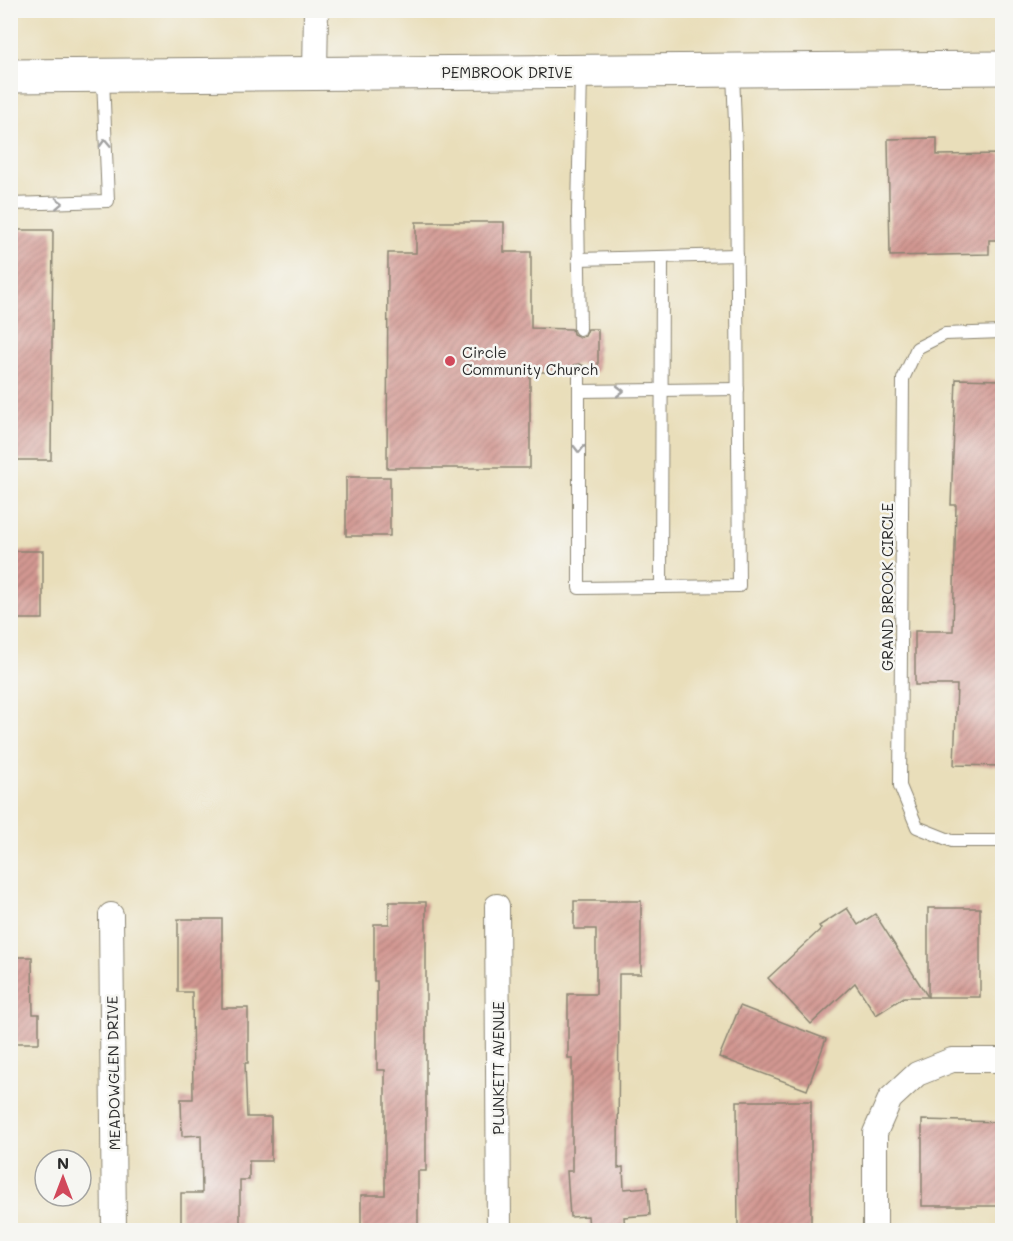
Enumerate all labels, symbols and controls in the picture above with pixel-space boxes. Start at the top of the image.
street label: PEMBROOK DRIVE [441,62,573,82]
one-way arrow [99,138,112,147]
one-way arrow [55,196,64,209]
place label: Circle Community Church [462,342,598,379]
marker: Circle Community Church [443,354,457,368]
one-way arrow [616,385,625,397]
one-way arrow [573,445,585,454]
street label: GRAND BROOK CIRCLE [877,503,897,671]
street label: MEADOWGLEN DRIVE [102,995,124,1150]
street label: PLUNKETT AVENUE [488,1001,508,1135]
north arrow [33,1148,93,1208]
text: N [57,1152,69,1173]

